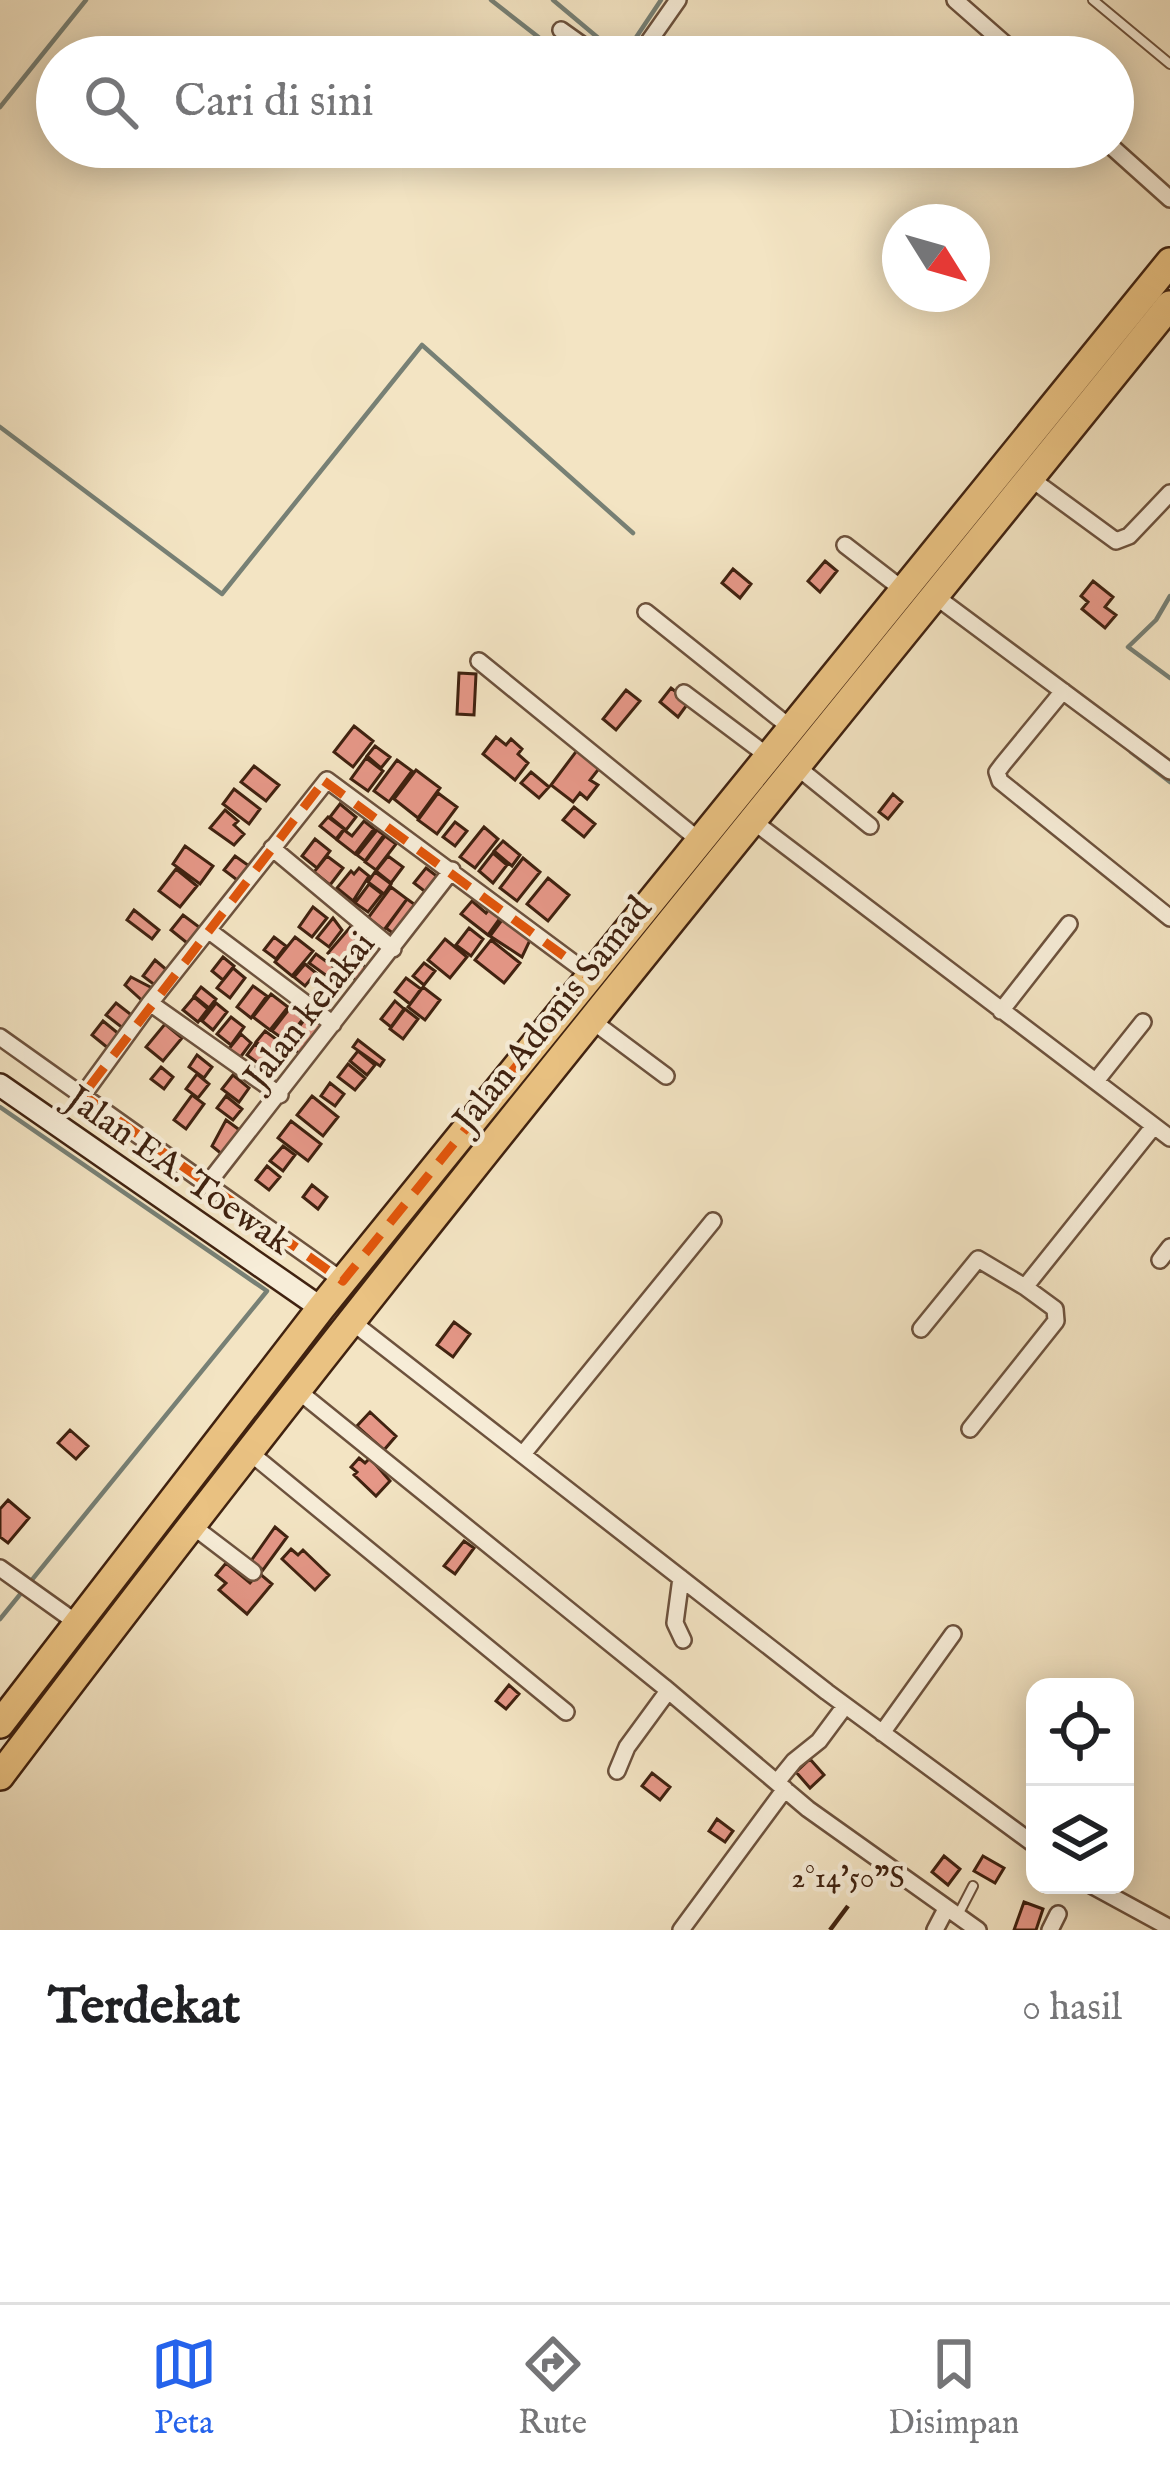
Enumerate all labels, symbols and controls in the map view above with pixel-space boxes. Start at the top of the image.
search box [36,36,1134,168]
icon: search [78,69,144,135]
text: Cari di sini [174,74,374,131]
north arrow [882,204,990,312]
street label: Jalan Adonis Samad [442,887,663,1145]
street label: Jalan kelakai [232,923,386,1102]
street label: Jalan EA. Toewak [53,1074,301,1267]
map controls [1026,1678,1134,1894]
button: locate [1026,1678,1134,1786]
button: layers [1026,1786,1134,1894]
text: 2°14'50"S [791,1860,905,1898]
text: Terdekat [48,1976,240,2041]
text: 0 hasil [1022,1984,1122,2033]
tab: Peta [151,2331,217,2445]
tab: Rute [518,2331,587,2445]
tab: Disimpan [888,2331,1019,2445]

